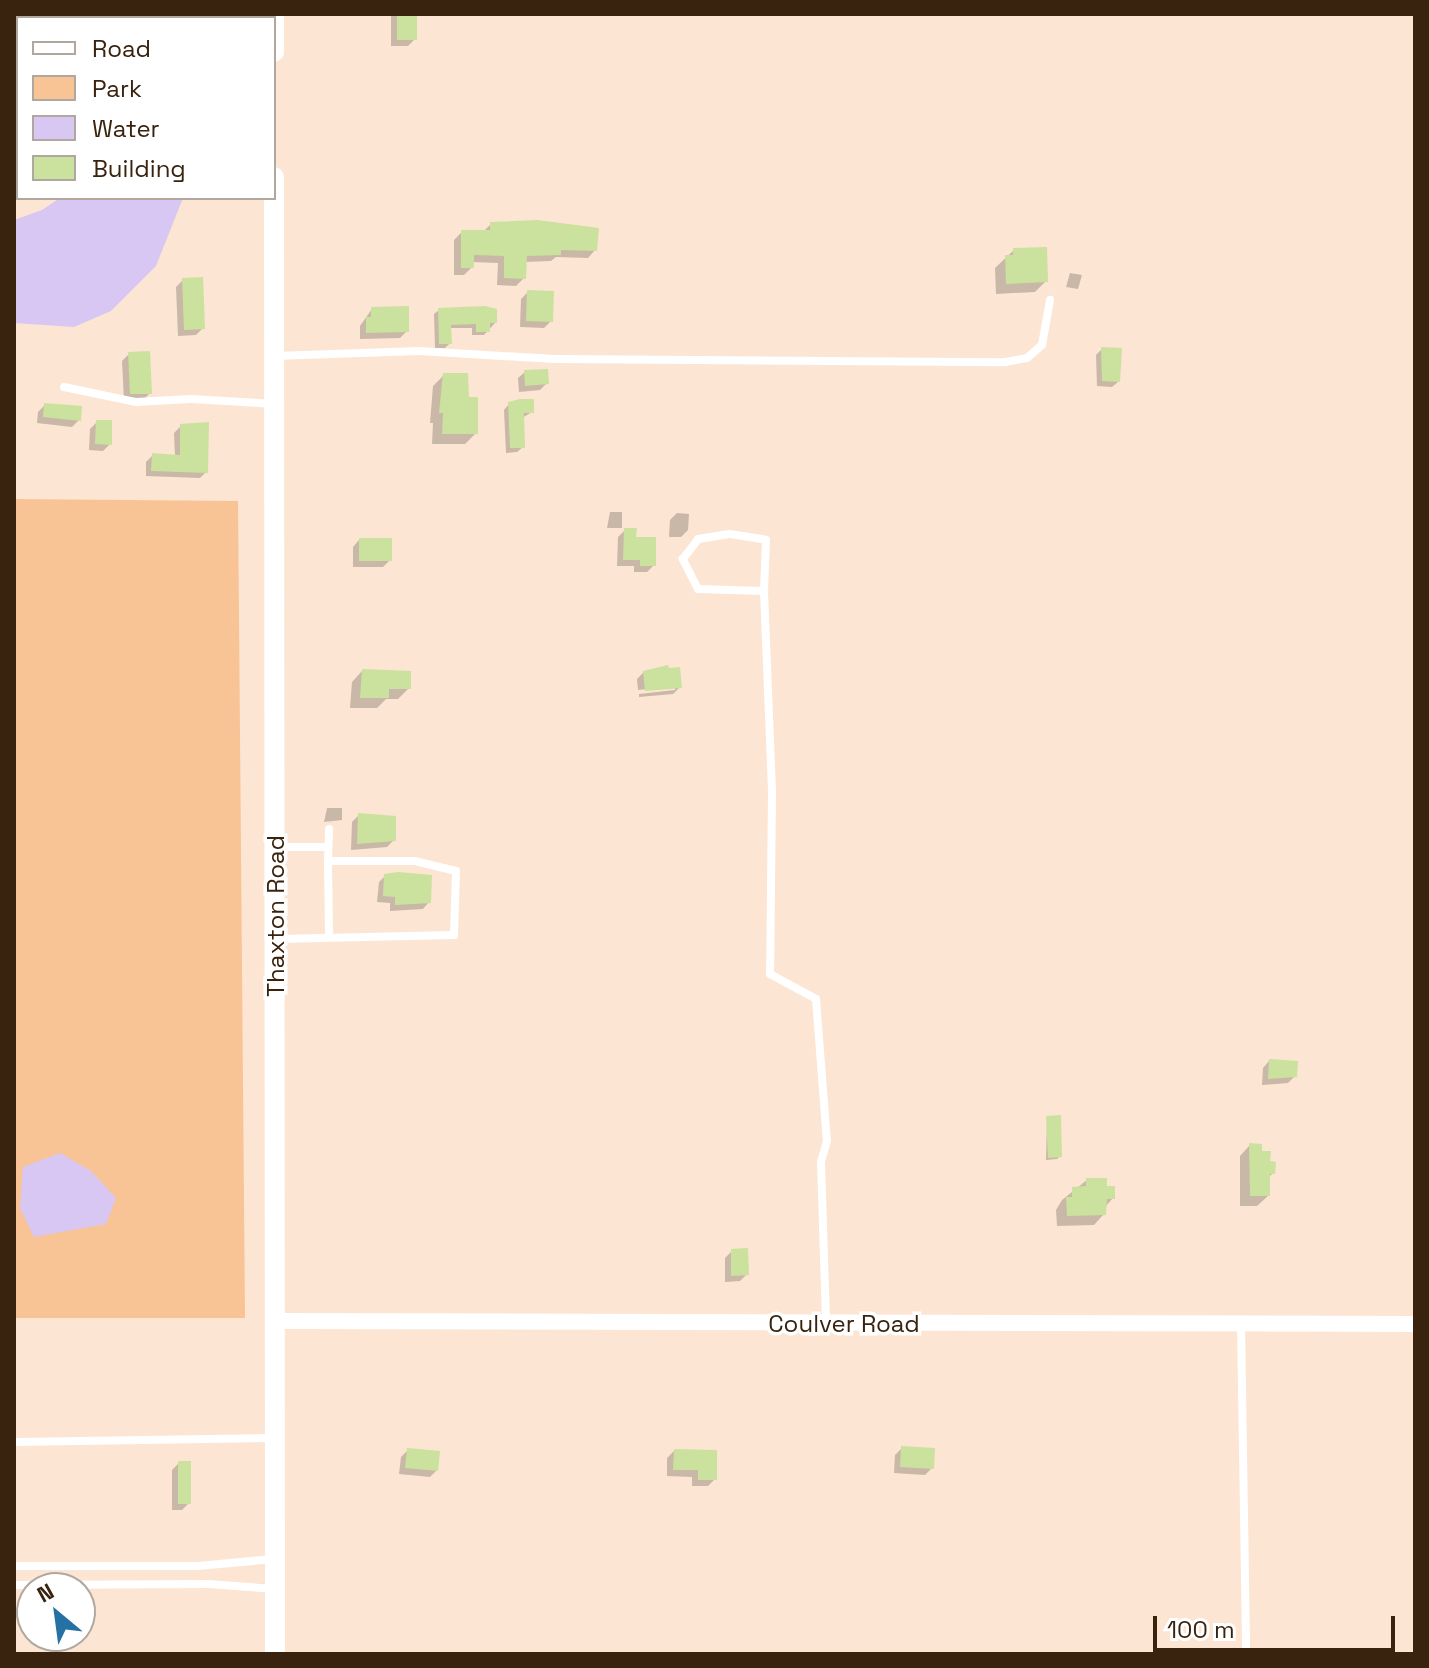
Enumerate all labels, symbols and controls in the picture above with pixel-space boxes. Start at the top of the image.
legend [16,16,276,200]
text: Road [92,33,151,64]
text: Park [92,73,142,104]
text: Water [92,113,160,144]
text: Building [92,153,186,184]
street label: Thaxton Road [262,835,290,997]
street label: Coulver Road [768,1310,920,1338]
north arrow [16,1572,96,1652]
text: N [32,1577,59,1609]
scale bar [1157,1600,1399,1650]
text: 100 m [1167,1614,1235,1645]

